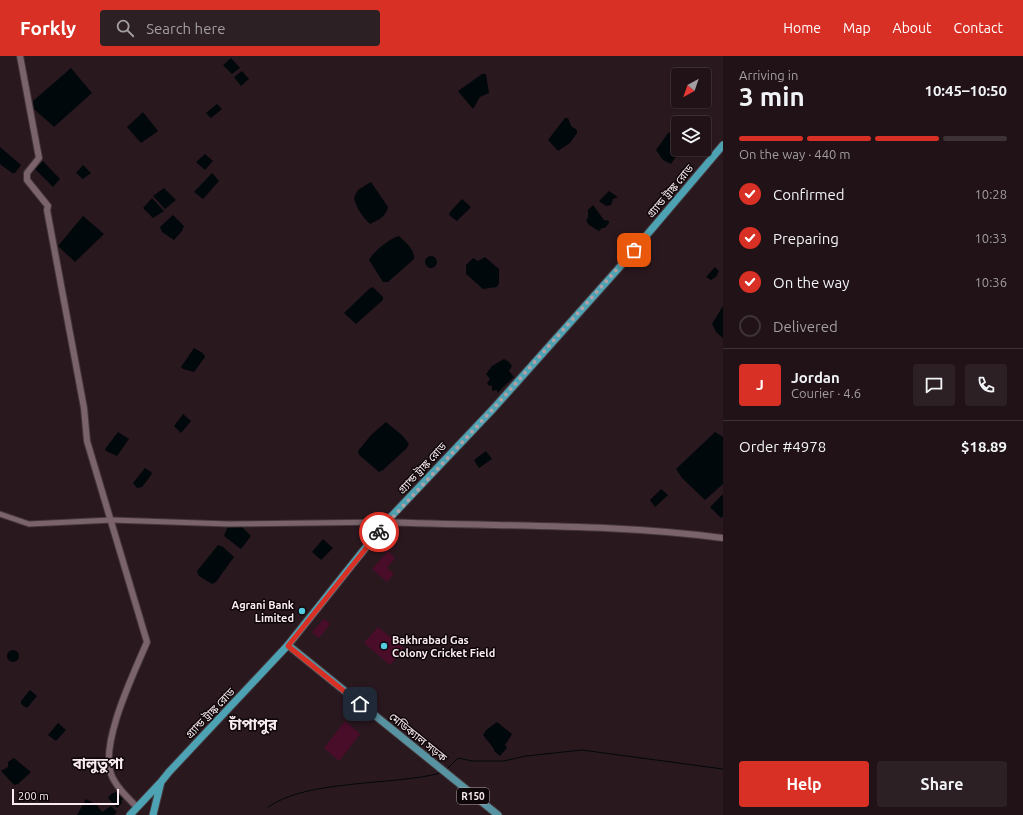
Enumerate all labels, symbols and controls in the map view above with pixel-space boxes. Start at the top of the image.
search box [100,10,380,46]
text: Forkly [20,17,76,39]
icon: search [114,17,136,39]
text: Search here [146,20,225,37]
text: Home [783,20,821,36]
text: Map [843,20,871,36]
text: About [893,20,932,36]
text: Contact [954,20,1003,36]
north arrow [671,68,711,108]
map controls [671,68,711,156]
text: Arriving in [739,68,798,82]
text: 3 min [739,82,805,111]
text: 10:45–10:50 [924,82,1007,99]
button: layers [671,116,711,156]
text: On the way · 440 m [739,147,851,161]
street label: গ্র্যান্ড ট্রাঙ্ক রোড [644,162,696,220]
icon: check [739,183,761,205]
text: Confirmed [773,186,845,203]
text: 10:28 [974,187,1007,201]
icon: check [739,227,761,249]
text: Preparing [773,230,839,247]
text: 10:33 [974,231,1007,245]
pin [617,233,651,267]
icon: bag [623,239,645,261]
icon: check [739,271,761,293]
text: On the way [773,274,849,291]
text: 10:36 [974,275,1007,289]
text: Delivered [773,318,838,335]
button: chat [913,364,955,406]
button: phone [965,364,1007,406]
text: Jordan [791,369,840,386]
text: J [756,376,764,393]
text: Courier · 4.6 [791,386,861,400]
text: Order #4978 [739,438,826,455]
text: $18.89 [961,438,1007,455]
street label: গ্র্যান্ড ট্রাঙ্ক রোড [395,440,449,496]
courier [359,512,399,552]
icon: bike [368,521,390,543]
place label: Agrani Bank Limited [232,599,295,624]
marker: Agrani Bank Limited [297,606,307,616]
place label: Bakhrabad Gas Colony Cricket Field [392,634,495,659]
marker: Bakhrabad Gas Colony Cricket Field [379,641,389,651]
street label: গ্র্যান্ড ট্রাঙ্ক রোড [183,685,237,741]
pin [343,687,377,721]
icon: home [349,693,371,715]
street label: মেডিক্যাল সড়ক [387,710,449,764]
district label: চাঁপাপুর [228,715,278,735]
district label: বালুতুপা [72,755,124,774]
button: Help [739,761,869,807]
button: Share [877,761,1007,807]
scale bar [12,787,119,806]
road number: R150 [457,788,489,804]
text: 200 m [18,790,49,802]

